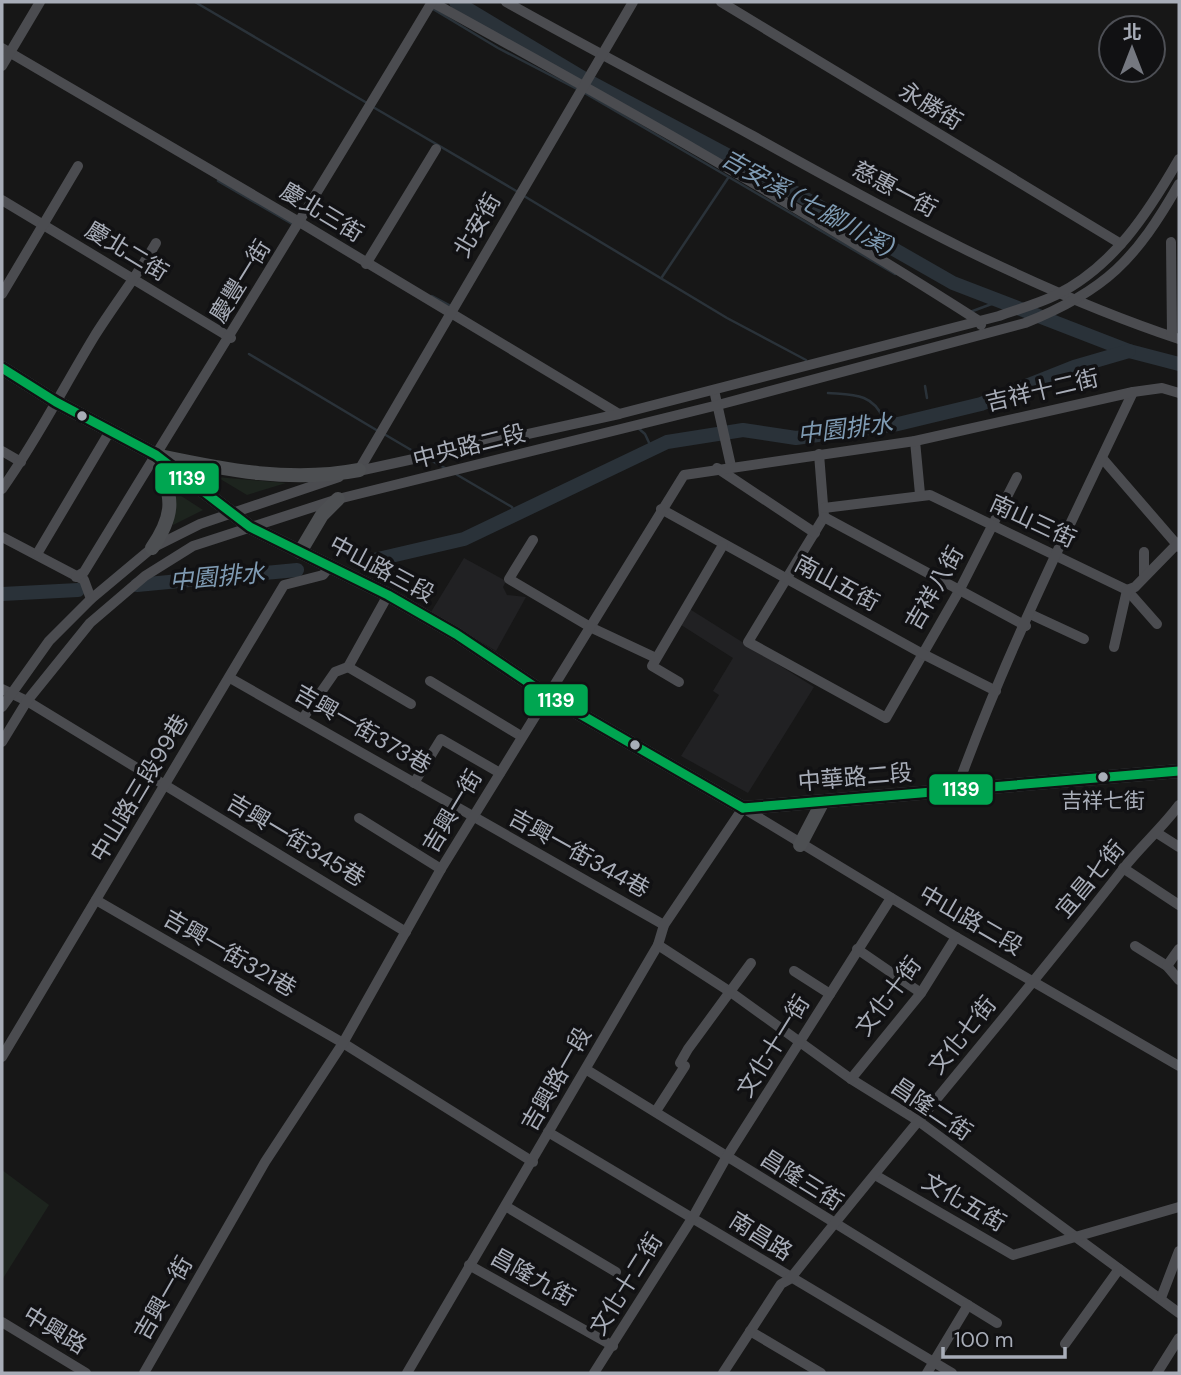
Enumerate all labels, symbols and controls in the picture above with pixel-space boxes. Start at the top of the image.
north arrow [1097,14,1167,84]
text: 北 [1122,20,1142,45]
street label: 永勝街 [894,75,968,137]
water label: 吉安溪 (七腳川溪) [716,142,900,263]
street label: 慈惠一街 [847,154,943,224]
street label: 慶北三街 [275,175,369,249]
street label: 北安街 [447,188,507,262]
street label: 慶北二街 [80,214,174,288]
street label: 慶豐一街 [203,234,277,328]
street label: 吉祥十二街 [983,362,1101,418]
water label: 中園排水 [795,407,895,450]
unlabelled marker [75,409,89,423]
street label: 中央路二段 [410,418,528,474]
line badge: 1139 [154,462,220,495]
text: 1139 [169,466,205,491]
street label: 南山三街 [985,488,1081,554]
street label: 中山路三段 [324,529,440,609]
street label: 吉祥八街 [898,541,970,635]
street label: 南山五街 [789,548,885,618]
water label: 中園排水 [168,557,267,596]
street label: 吉興一街373巷 [289,678,437,780]
line badge: 1139 [523,683,589,717]
text: 1139 [538,688,574,713]
street label: 中山路三段99巷 [83,709,195,867]
unlabelled marker [628,738,642,752]
street label: 中華路二段 [796,757,914,797]
street label: 吉興一街 [415,764,489,858]
marker: 吉祥七街 [1096,770,1110,784]
line badge: 1139 [928,773,994,806]
text: 1139 [943,777,979,802]
street label: 吉興一街345巷 [221,787,371,893]
place label: 吉祥七街 [1061,787,1145,815]
street label: 吉興一街344巷 [503,802,655,904]
street label: 宜昌七街 [1049,834,1131,924]
street label: 中山路二段 [914,878,1028,962]
street label: 吉興一街321巷 [158,903,302,1003]
street label: 文化十街 [848,950,928,1042]
street label: 文化十一街 [730,989,816,1103]
street label: 文化七街 [921,990,1003,1080]
street label: 吉興路一段 [514,1022,598,1136]
street label: 昌隆二街 [885,1071,979,1147]
street label: 昌隆三街 [755,1143,849,1217]
street label: 文化五街 [917,1166,1011,1238]
street label: 南昌路 [724,1205,798,1267]
street label: 文化十二街 [583,1227,669,1341]
street label: 昌隆九街 [485,1242,581,1312]
street label: 吉興一街 [127,1251,199,1345]
street label: 中興路 [18,1299,92,1361]
scale bar [943,1316,1066,1360]
text: 100 m [954,1326,1014,1354]

